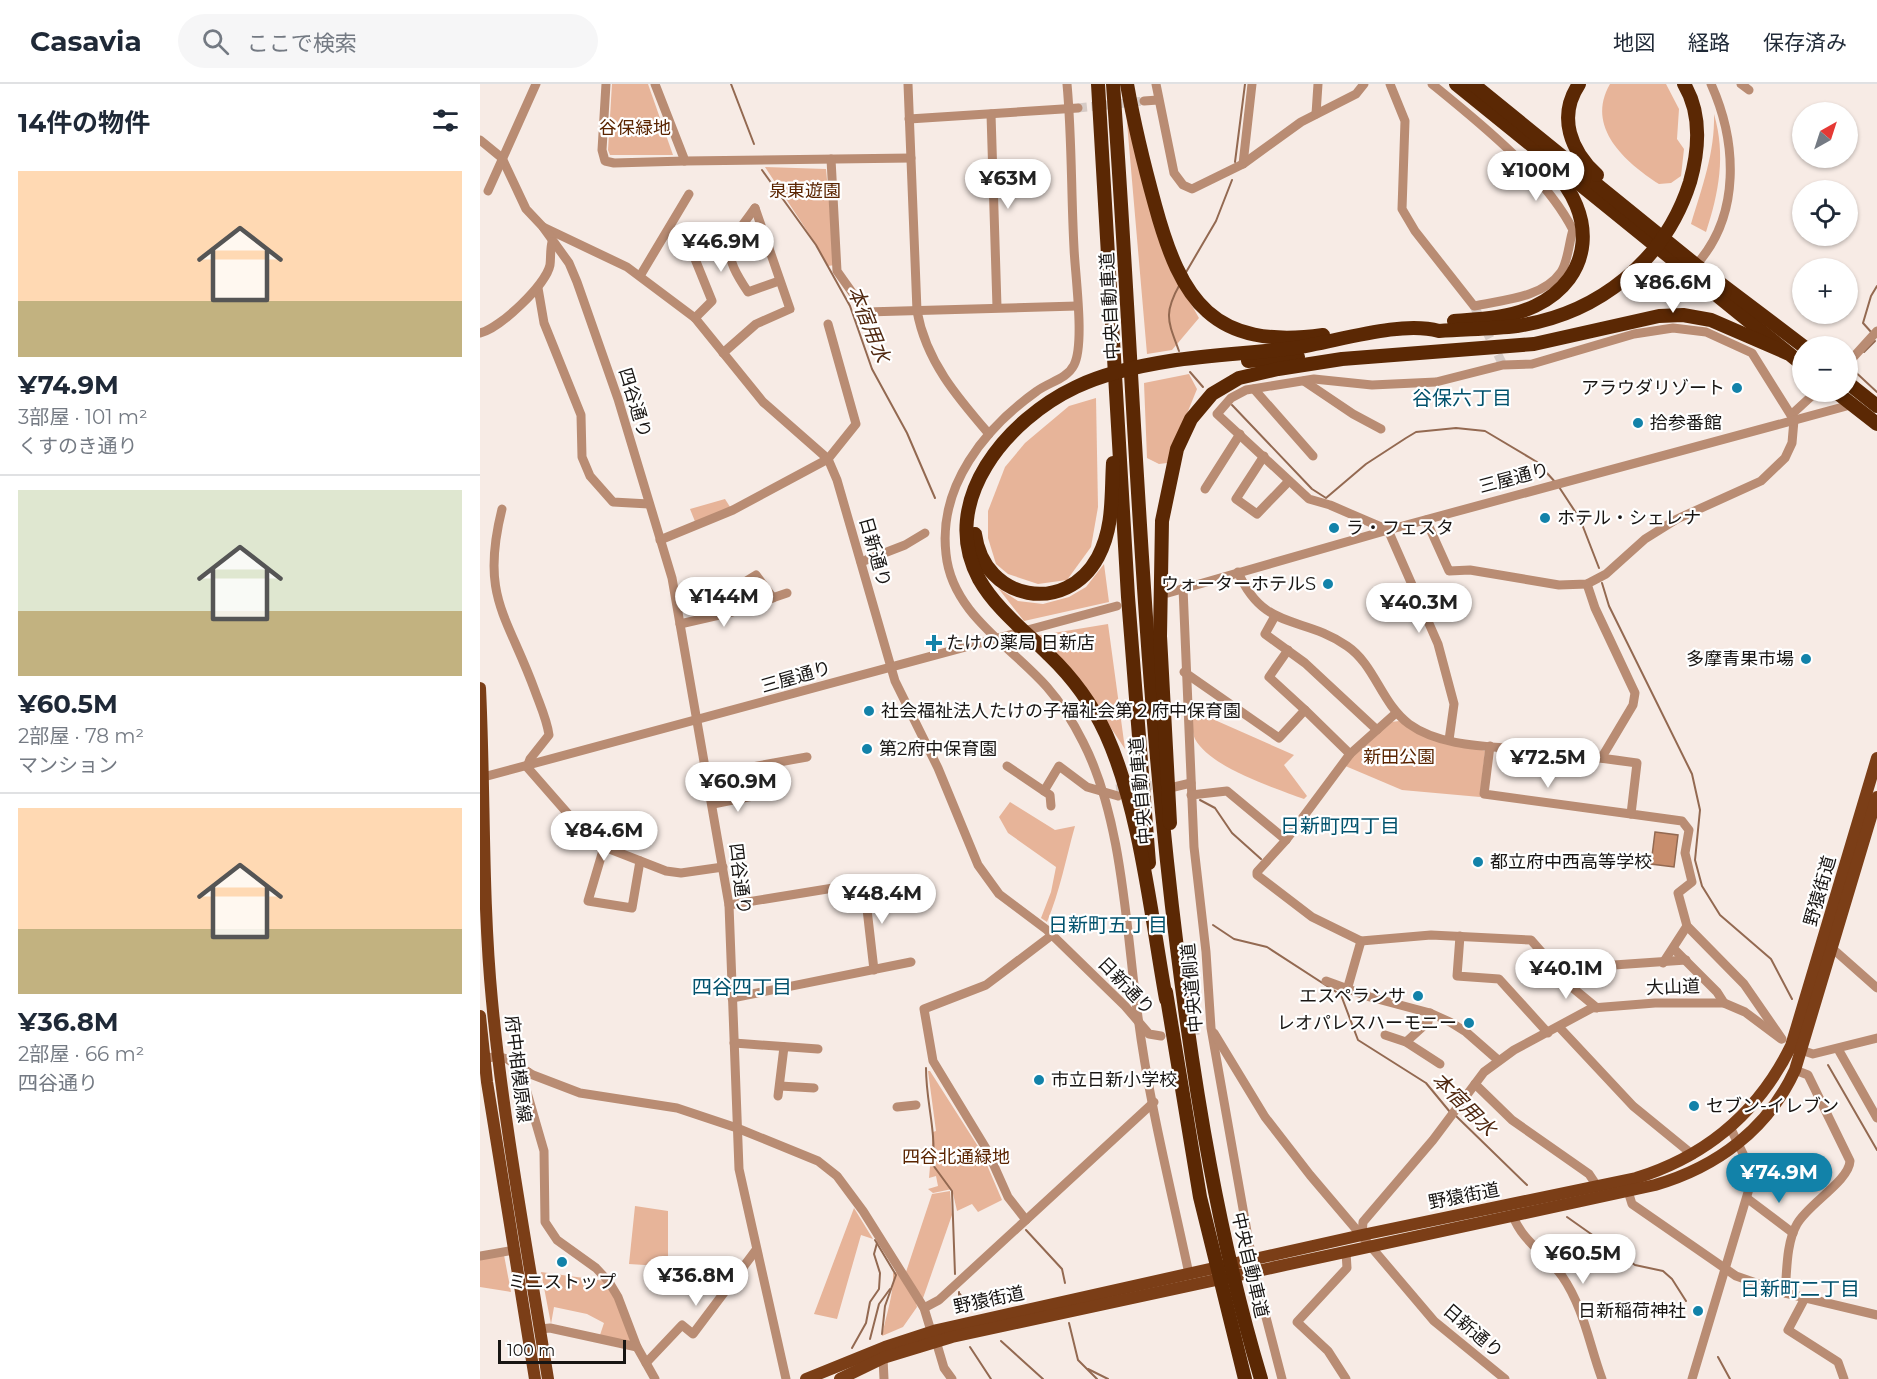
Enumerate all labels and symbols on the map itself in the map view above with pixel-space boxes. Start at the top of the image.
north arrow [1792,102,1858,168]
park label: 谷保緑地 [599,117,671,139]
pin: ¥100M [1494,151,1578,202]
pin: ¥63M [972,159,1044,210]
park label: 泉東遊園 [769,180,841,202]
pin: ¥46.9M [672,222,770,273]
street label: 中央自動車道 [1096,251,1124,361]
pin: ¥86.6M [1624,263,1722,314]
water label: 本宿用水 [843,282,896,367]
street label: 四谷通り [614,365,656,441]
place label: アラウダリゾート [1581,377,1725,399]
marker: アラウダリゾート [1730,381,1744,395]
district label: 谷保六丁目 [1412,386,1512,410]
place label: 拾参番館 [1650,412,1722,434]
marker: 拾参番館 [1631,416,1645,430]
street label: 三屋通り [1476,458,1552,498]
place label: ホテル・シェレナ [1557,507,1701,529]
marker: ホテル・シェレナ [1538,511,1552,525]
street label: 日新通り [855,514,895,590]
place label: ラ・フェスタ [1346,517,1454,539]
marker: ラ・フェスタ [1327,521,1341,535]
place label: ウォーターホテルS [1161,573,1316,595]
pin: ¥144M [682,577,766,628]
marker: ウォーターホテルS [1321,577,1335,591]
pin: ¥40.3M [1370,583,1468,634]
place label: たけの薬局 日新店 [946,632,1095,654]
marker: たけの薬局 日新店 [927,636,941,650]
place label: 多摩青果市場 [1686,648,1794,670]
marker: 多摩青果市場 [1799,652,1813,666]
street label: 三屋通り [758,657,834,697]
place label: 社会福祉法人たけの子福祉会第２府中保育園 [881,700,1241,722]
marker: 社会福祉法人たけの子福祉会第２府中保育園 [862,704,876,718]
street label: 中央自動車道 [1125,736,1157,846]
place label: 第2府中保育園 [879,738,997,760]
pin: ¥72.5M [1499,738,1597,789]
marker: 第2府中保育園 [860,742,874,756]
park label: 新田公園 [1363,746,1435,768]
pin: ¥60.9M [689,762,787,813]
pin: ¥84.6M [555,811,653,862]
district label: 日新町四丁目 [1280,814,1400,838]
street label: 四谷通り [725,842,755,916]
place label: 都立府中西高等学校 [1490,851,1652,873]
street label: 野猿街道 [1800,853,1840,929]
marker: 都立府中西高等学校 [1471,855,1485,869]
pin: ¥48.4M [833,874,931,925]
district label: 日新町五丁目 [1048,913,1168,937]
street label: 中央道側道 [1177,942,1207,1034]
pin: ¥40.1M [1517,949,1615,1000]
street label: 日新通り [1093,952,1159,1020]
district label: 四谷四丁目 [692,975,792,999]
street label: 大山道 [1646,975,1700,999]
place label: エスペランサ [1299,985,1406,1007]
marker: エスペランサ [1411,989,1425,1003]
place label: レオパレスハーモニー [1277,1012,1457,1034]
street label: 府中相模原線 [501,1014,535,1124]
marker: レオパレスハーモニー [1462,1016,1476,1030]
water label: 本宿用水 [1427,1067,1502,1142]
place label: 市立日新小学校 [1051,1069,1177,1091]
marker: 市立日新小学校 [1032,1073,1046,1087]
place label: セブン-イレブン [1706,1095,1839,1117]
marker: セブン-イレブン [1687,1099,1701,1113]
park label: 四谷北通緑地 [902,1146,1010,1168]
pin: ¥74.9M [1730,1153,1828,1204]
street label: 野猿街道 [1427,1178,1501,1214]
street label: 中央自動車道 [1227,1210,1273,1320]
pin: ¥60.5M [1534,1234,1632,1285]
marker: ミニストップ [555,1255,569,1269]
pin: ¥36.8M [647,1256,745,1307]
place label: ミニストップ [508,1271,616,1293]
district label: 日新町二丁目 [1740,1277,1860,1301]
street label: 野猿街道 [951,1282,1027,1318]
street label: 日新通り [1439,1299,1507,1363]
place label: 日新稲荷神社 [1578,1300,1686,1322]
marker: 日新稲荷神社 [1691,1304,1705,1318]
scale bar [498,1337,626,1364]

